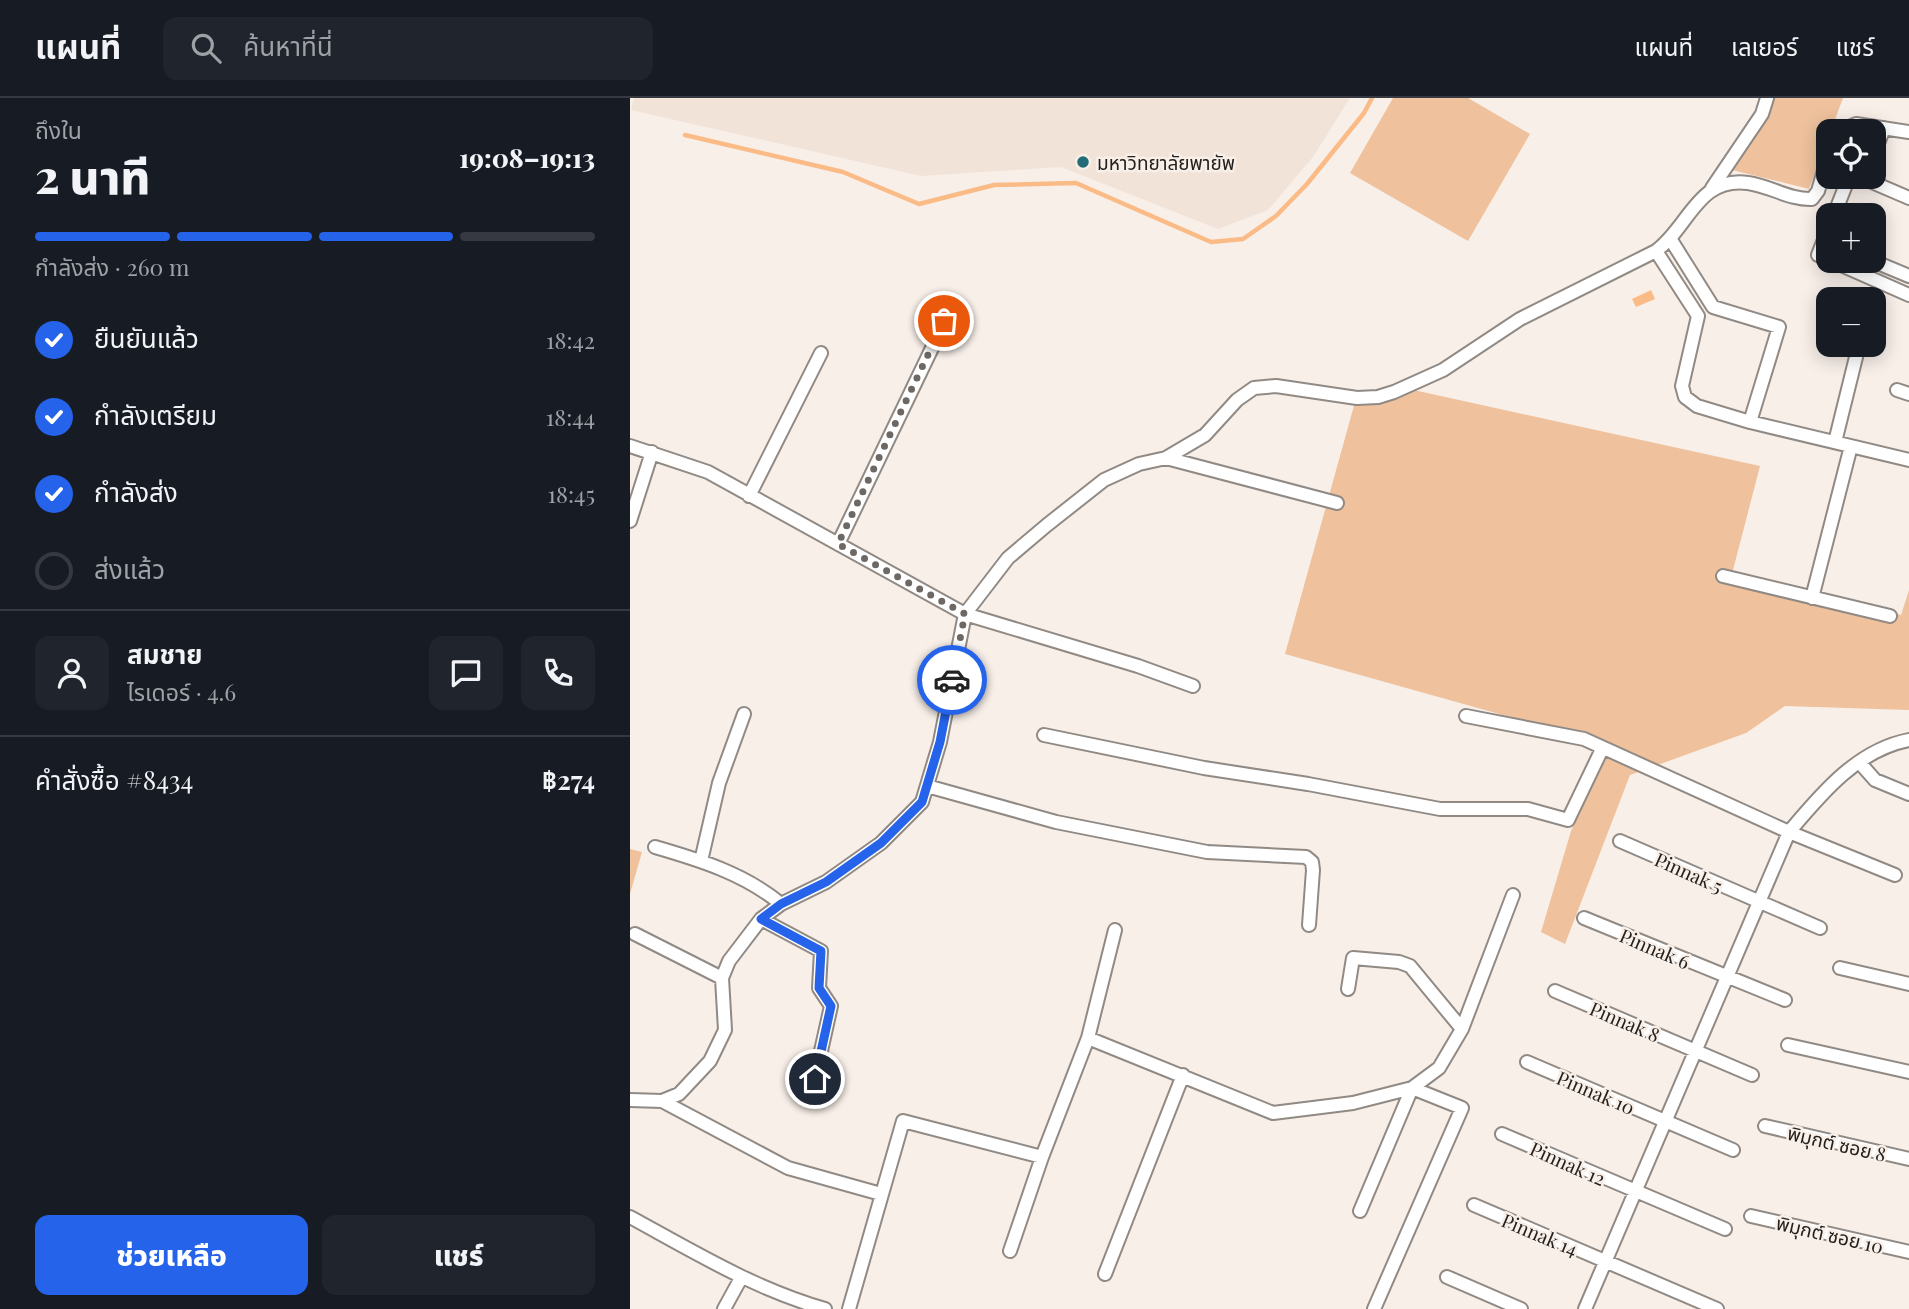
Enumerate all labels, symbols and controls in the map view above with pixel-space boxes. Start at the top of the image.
search box [163,17,653,80]
text: แผนที่ [35,23,121,67]
text: ค้นหาที่นี่ [243,28,333,63]
icon: search [187,29,225,67]
text: แผนที่ [1635,30,1693,62]
text: เลเยอร์ [1731,30,1798,62]
text: แชร์ [1836,30,1874,62]
text: ถึงใน [35,114,82,145]
map controls [1816,119,1886,357]
button: locate [1816,119,1886,189]
text: 19:08–19:13 [459,140,595,175]
text: 2 นาที [35,144,150,206]
place label: มหาวิทยาลัยพายัพ [1097,149,1235,175]
marker: มหาวิทยาลัยพายัพ [1075,154,1091,170]
button: + [1816,203,1886,273]
text: กำลังส่ง · 260 m [35,251,190,282]
button: − [1816,287,1886,357]
pin [914,291,974,351]
icon: bag [925,302,963,340]
text: ยืนยันแล้ว [94,320,199,355]
icon: check [35,321,73,359]
text: 18:42 [546,324,595,355]
text: กำลังเตรียม [94,397,217,432]
icon: check [35,398,73,436]
text: 18:44 [546,401,595,432]
text: กำลังส่ง [94,474,178,509]
icon: check [35,475,73,513]
text: 18:45 [548,478,595,509]
text: ส่งแล้ว [94,551,165,586]
button: person [35,636,109,710]
text: สมชาย [127,636,203,671]
button: chat [429,636,503,710]
button: phone [521,636,595,710]
courier [917,645,987,715]
icon: car [933,661,971,699]
text: ไรเดอร์ · 4.6 [127,676,236,707]
text: คำสั่งซื้อ #8434 [35,762,193,797]
text: ฿274 [542,762,595,797]
street label: Pinnak 5 [1651,846,1727,898]
street label: Pinnak 6 [1616,922,1694,974]
street label: Pinnak 8 [1586,995,1664,1047]
pin [785,1049,845,1109]
icon: home [796,1060,834,1098]
street label: Pinnak 10 [1553,1064,1639,1120]
street label: พิมุกต์ ซอย 8 [1785,1119,1889,1167]
street label: Pinnak 12 [1526,1135,1610,1191]
street label: Pinnak 14 [1498,1206,1582,1262]
street label: พิมุกต์ ซอย 10 [1774,1209,1886,1259]
button: ช่วยเหลือ [35,1215,308,1295]
button: แชร์ [322,1215,595,1295]

